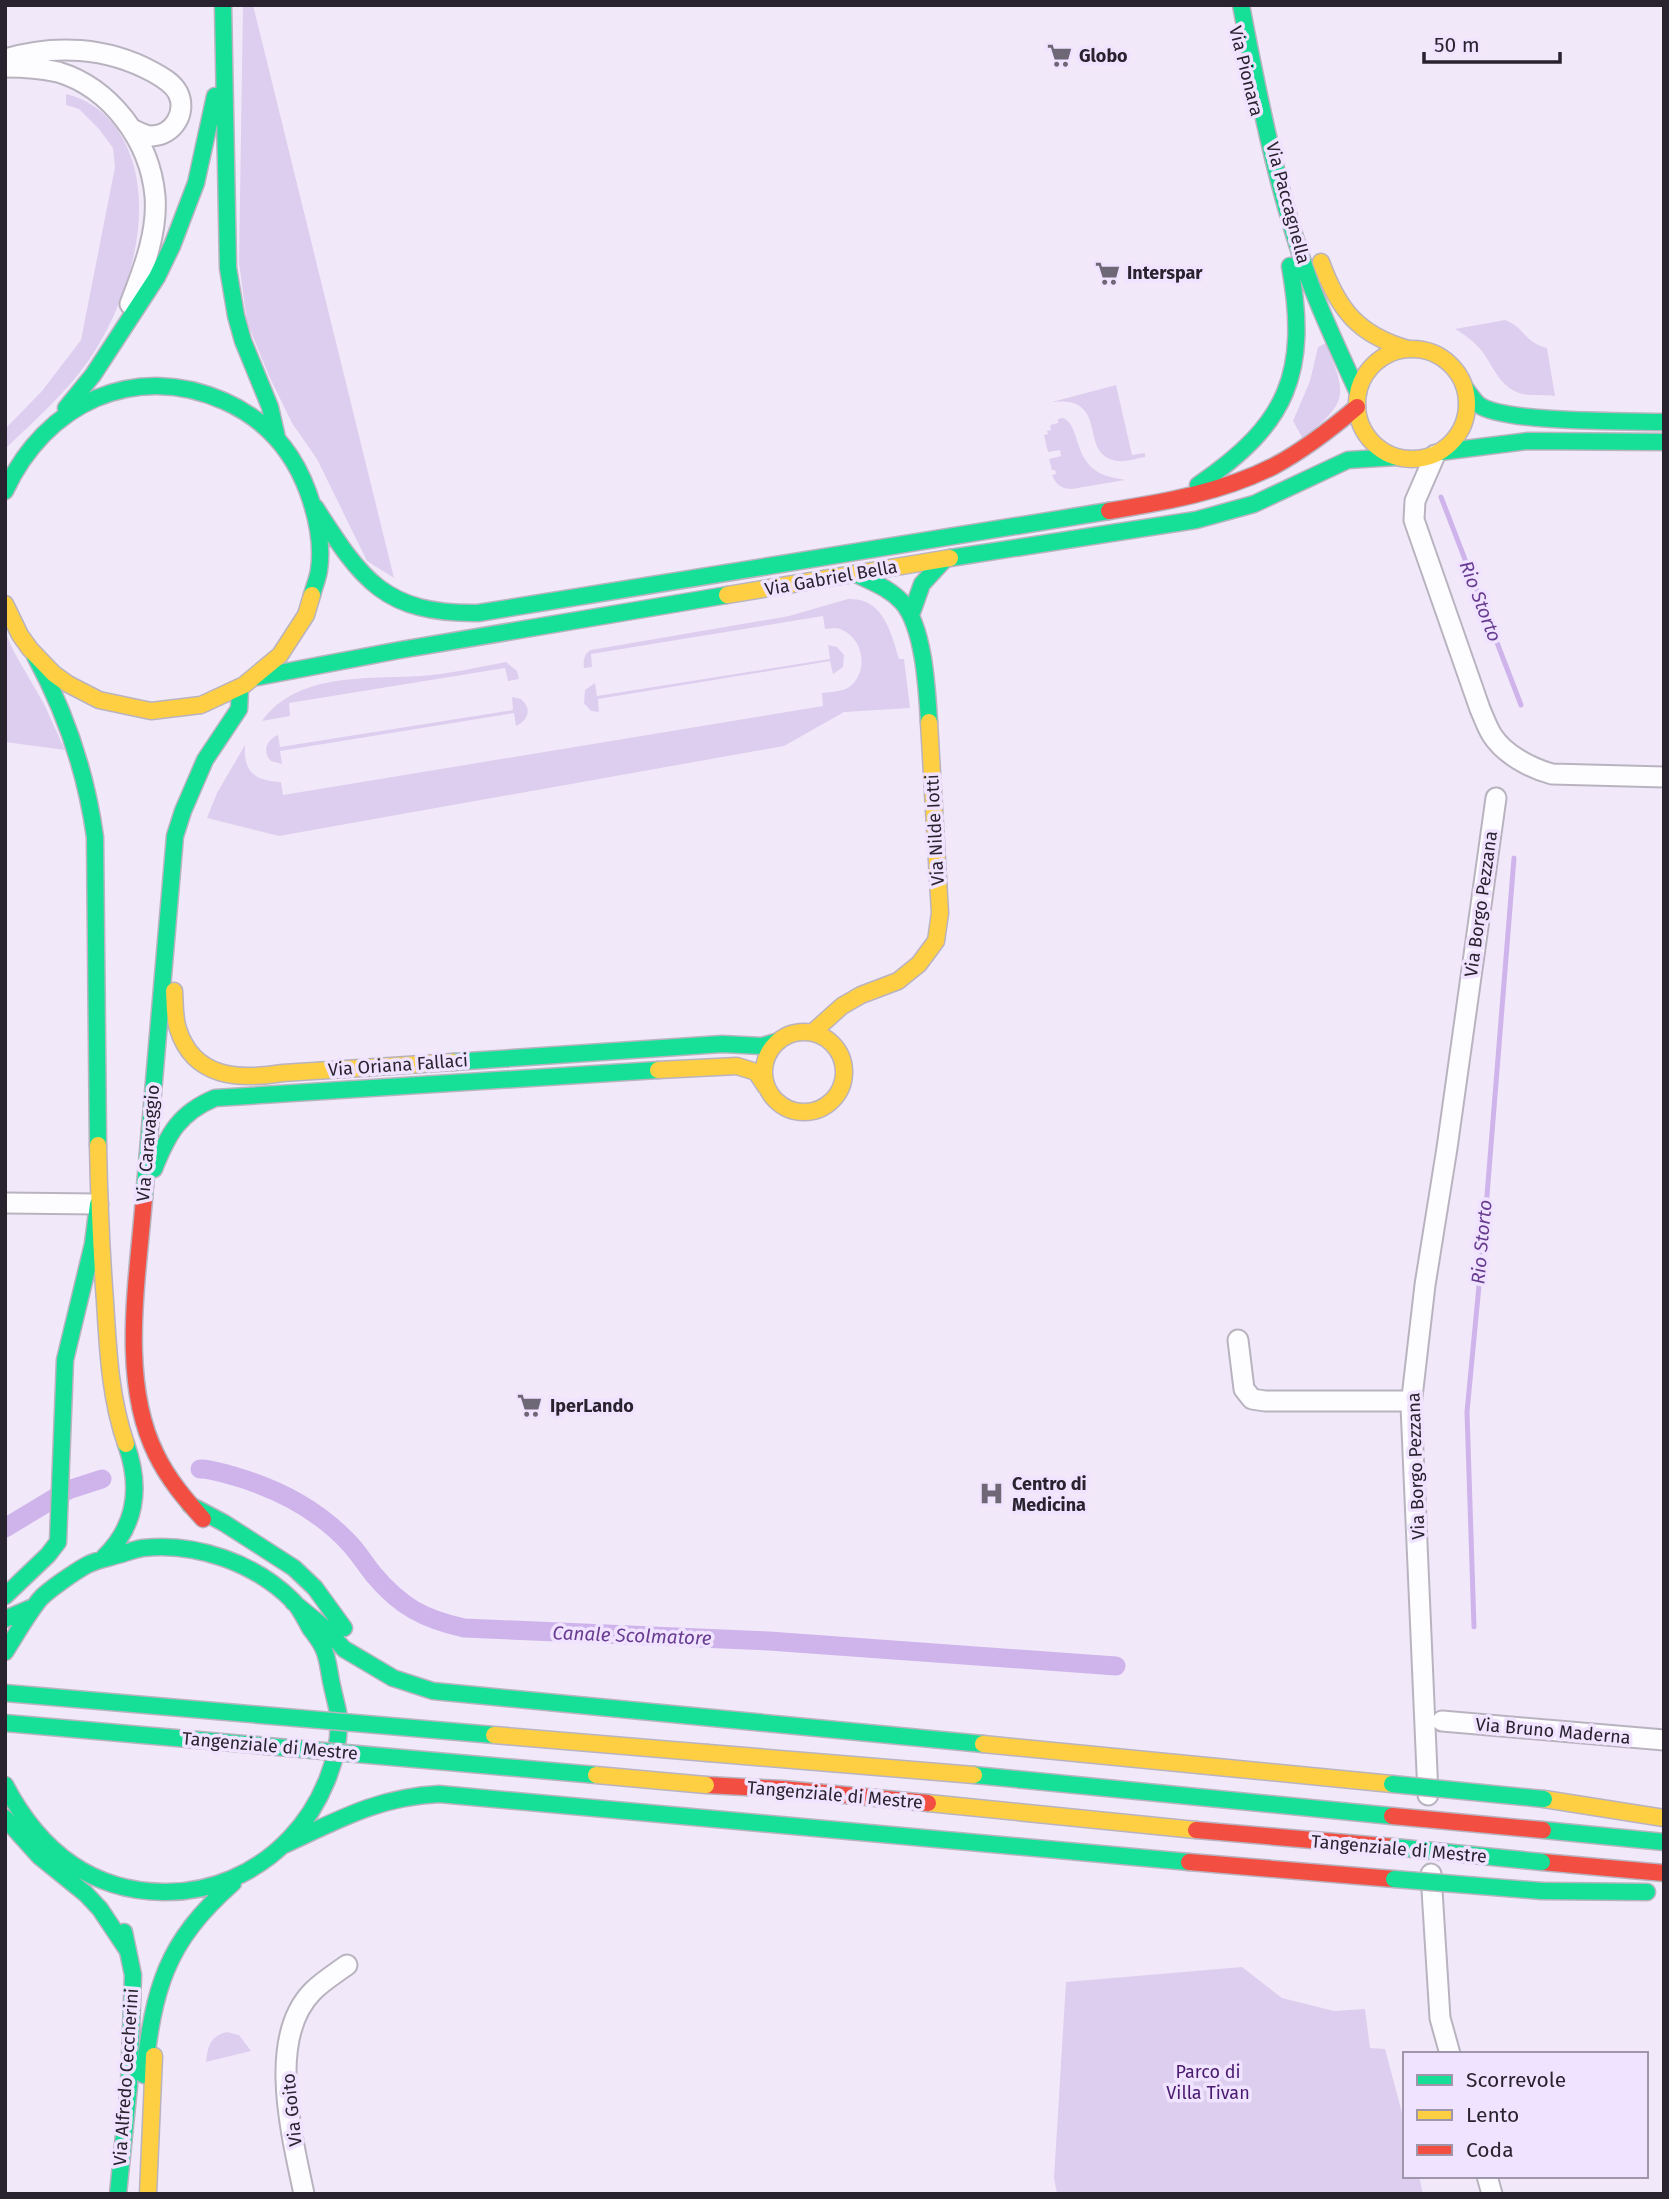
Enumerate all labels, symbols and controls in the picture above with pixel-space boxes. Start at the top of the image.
scale bar [1424,21,1560,65]
street label: Via Pionara [1224,24,1268,118]
text: 50 m [1434,32,1480,58]
supermarket icon: Globo [1045,42,1073,70]
place label: Globo [1079,45,1128,67]
street label: Via Paccagnella [1261,140,1315,266]
supermarket icon: Interspar [1093,259,1121,287]
place label: Interspar [1127,262,1203,284]
street label: Via Gabriel Bella [763,556,899,600]
water label: Rio Storto [1455,557,1506,645]
street label: Via Nilde Iotti [921,774,949,886]
street label: Via Borgo Pezzana [1460,830,1502,978]
street label: Via Oriana Fallaci [327,1049,469,1081]
street label: Via Caravaggio [132,1083,164,1203]
water label: Rio Storto [1466,1199,1497,1285]
supermarket icon: IperLando [516,1392,544,1420]
street label: Via Borgo Pezzana [1402,1392,1430,1540]
place label: IperLando [550,1395,634,1417]
place label: Centro di Medicina [1012,1473,1087,1516]
hospital icon: Centro di Medicina [978,1480,1006,1508]
water label: Canale Scolmatore [552,1621,712,1650]
street label: Via Bruno Maderna [1475,1713,1631,1749]
street label: Tangenziale di Mestre [181,1727,359,1765]
street label: Tangenziale di Mestre [746,1776,924,1814]
street label: Tangenziale di Mestre [1310,1830,1488,1868]
street label: Via Alfredo Ceccherini [109,1987,143,2167]
legend [1403,2052,1648,2178]
park label: Parco di Villa Tivan [1166,2061,1250,2104]
text: Scorrevole [1466,2067,1566,2093]
street label: Via Goito [277,2072,307,2148]
text: Lento [1466,2102,1519,2128]
text: Coda [1466,2137,1514,2163]

